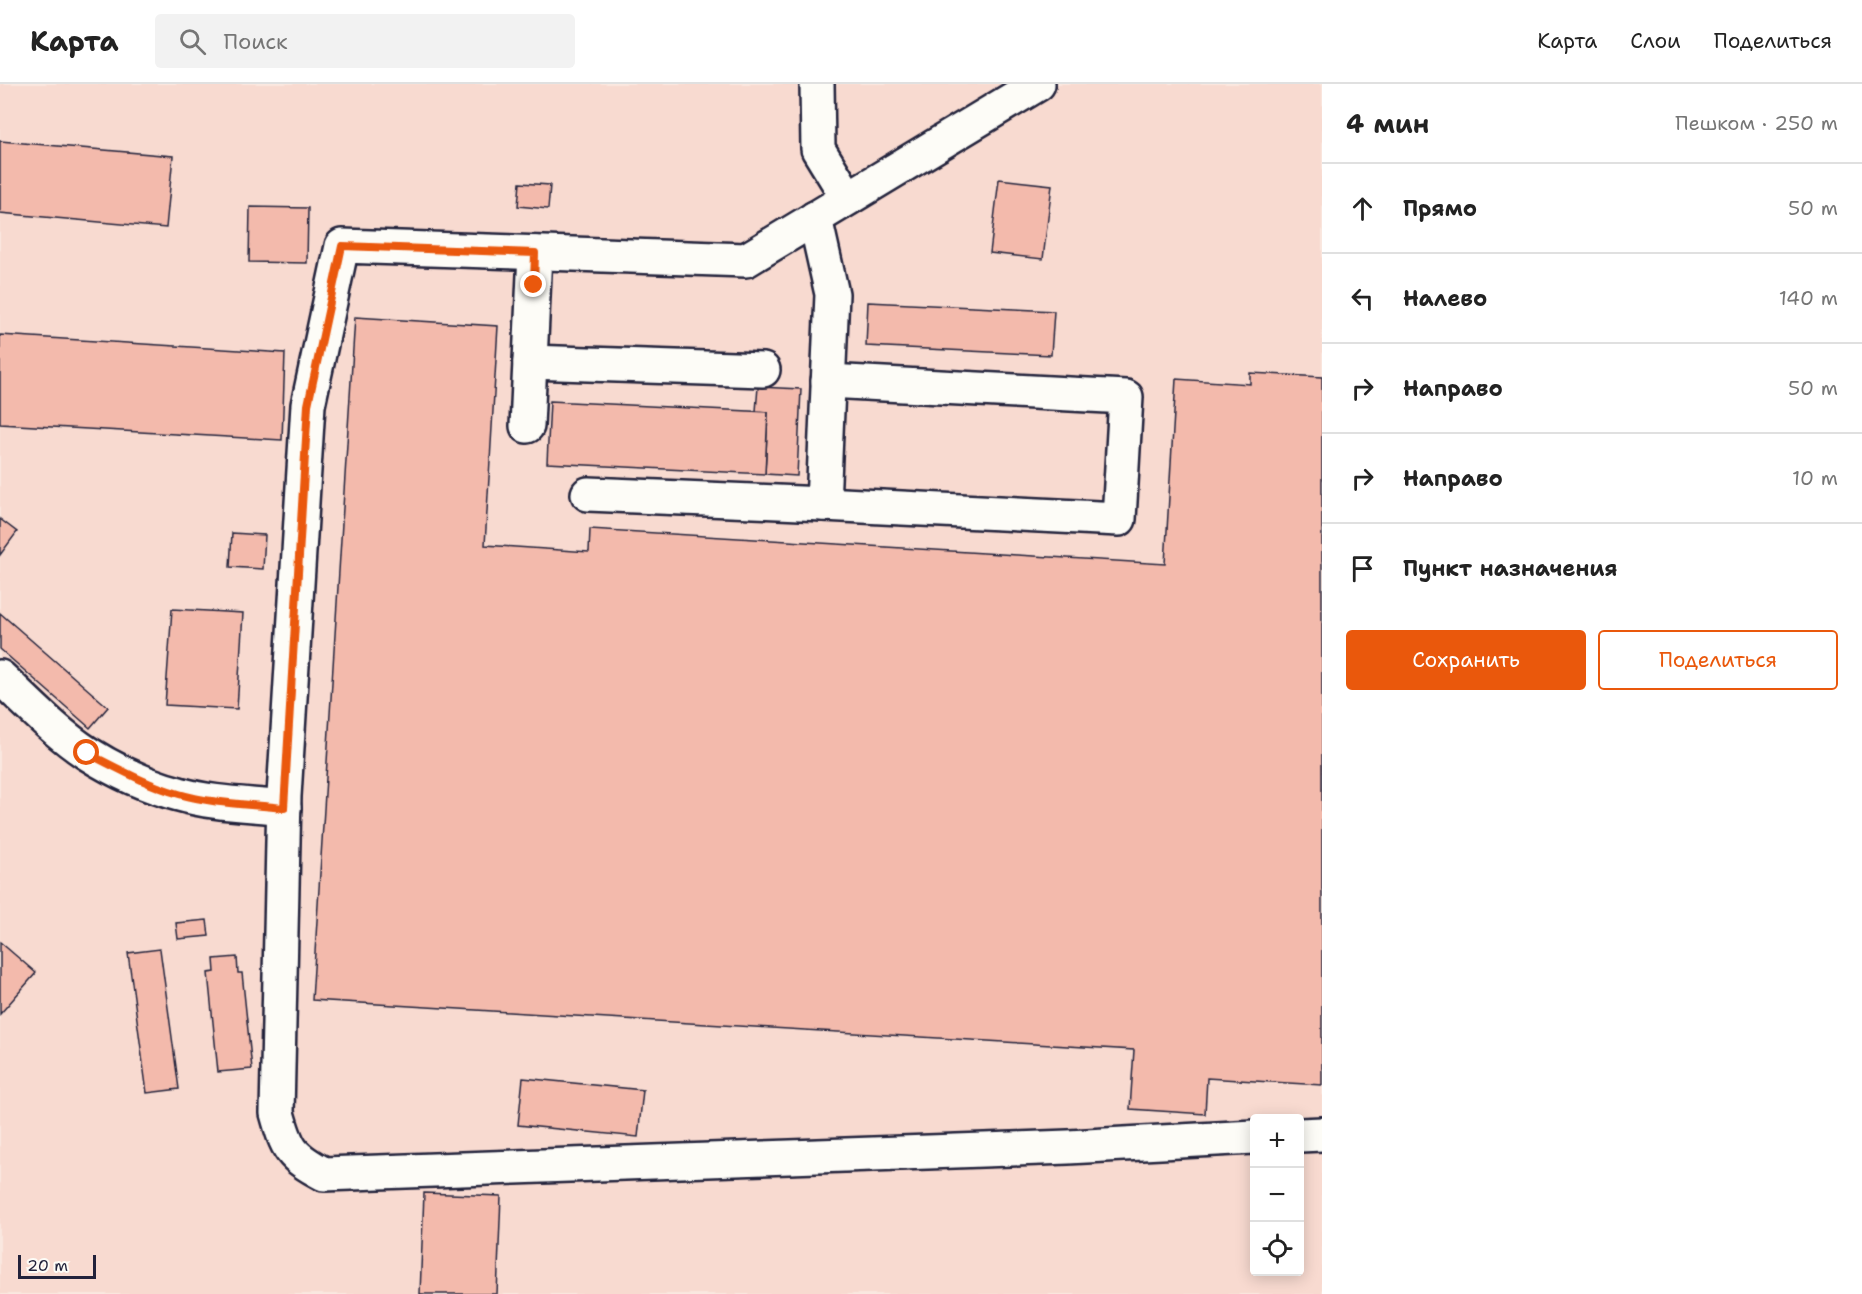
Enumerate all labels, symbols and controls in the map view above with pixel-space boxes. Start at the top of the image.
search box [155,14,575,68]
text: Карта [30,22,119,60]
icon: search [176,25,209,58]
text: Поиск [224,27,288,56]
text: Карта [1537,27,1597,55]
text: Слои [1630,27,1681,55]
text: Поделиться [1714,27,1832,55]
text: 4 мин [1346,106,1429,141]
text: Пешком · 250 m [1675,110,1838,136]
icon: ahead [1346,192,1379,225]
text: Прямо [1403,194,1477,223]
text: 50 m [1788,195,1838,221]
route end [520,271,546,297]
icon: left [1346,282,1379,315]
text: Налево [1403,284,1487,313]
text: 140 m [1779,285,1838,311]
icon: right [1346,372,1379,405]
text: Направо [1403,374,1503,403]
text: 50 m [1788,375,1838,401]
icon: right [1346,462,1379,495]
text: Направо [1403,464,1503,493]
text: 10 m [1792,465,1838,491]
icon: arrive [1346,552,1379,585]
text: Пункт назначения [1403,554,1617,583]
button: Сохранить [1346,630,1586,690]
button: Поделиться [1598,630,1838,690]
route start [73,739,99,765]
map controls [1250,1114,1304,1276]
button: + [1250,1114,1304,1168]
button: − [1250,1168,1304,1222]
button: locate [1250,1222,1304,1276]
scale bar [18,1252,96,1280]
text: 20 m [27,1255,68,1276]

